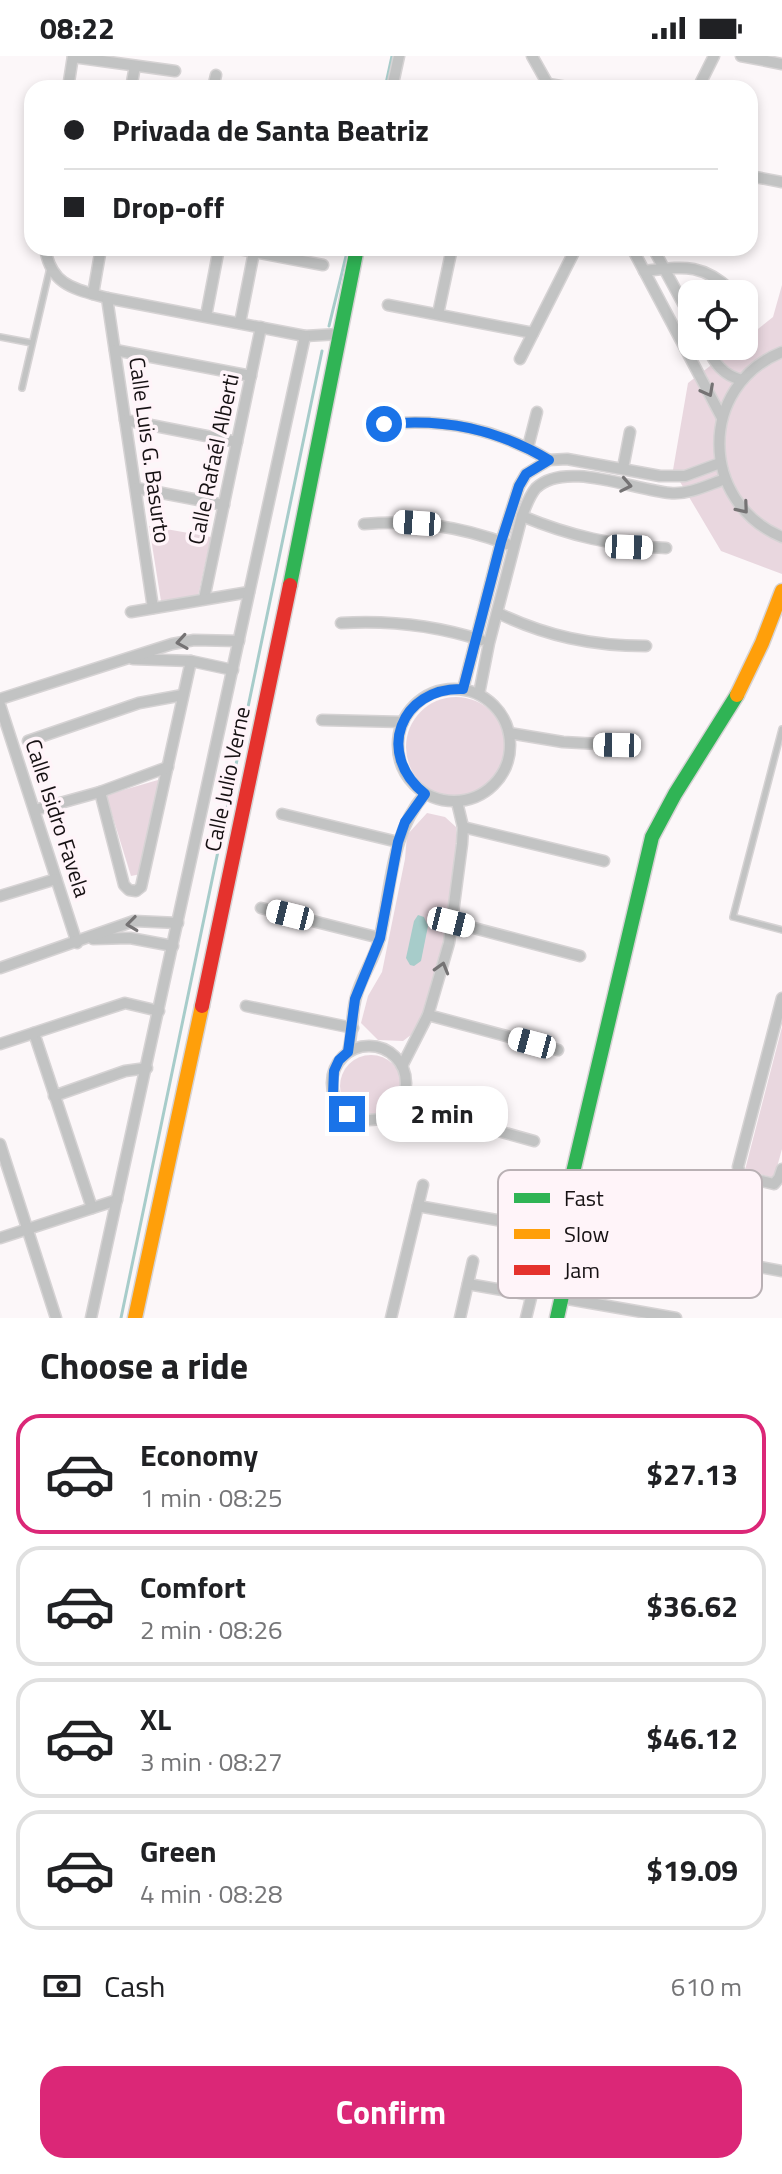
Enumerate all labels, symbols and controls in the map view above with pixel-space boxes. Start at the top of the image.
text: 08:22 [40,5,115,51]
text: Privada de Santa Beatriz [112,107,429,153]
text: Drop-off [112,184,224,230]
map controls [678,280,758,360]
button: locate [678,280,758,360]
street label: Calle Luis G. Basurto [120,355,180,545]
street label: Calle Rafaél Alberti [178,370,248,548]
one-way arrow [698,383,713,398]
route start [366,406,402,442]
one-way arrow [620,476,633,493]
one-way arrow [734,499,748,514]
car [392,509,442,537]
car [605,534,653,560]
one-way arrow [175,633,189,650]
street label: Calle Julio Verne [195,703,259,855]
car [593,733,641,757]
street label: Calle Isidro Favela [16,735,100,901]
car [264,898,316,932]
car [425,905,477,939]
one-way arrow [125,915,138,932]
one-way arrow [433,962,449,975]
car [506,1025,558,1061]
callout: 2 min [375,1086,507,1142]
text: 2 min [410,1094,474,1133]
route end [329,1096,365,1132]
legend [498,1170,762,1298]
text: Fast [564,1181,604,1215]
text: Slow [564,1217,610,1251]
text: Jam [564,1253,600,1287]
text: Choose a ride [40,1338,248,1393]
text: Economy [140,1432,258,1478]
icon: car [44,1438,116,1510]
text: $27.13 [646,1451,738,1497]
text: 1 min · 08:25 [140,1478,283,1517]
text: Comfort [140,1564,246,1610]
icon: car [44,1570,116,1642]
text: $36.62 [646,1583,738,1629]
text: 2 min · 08:26 [140,1610,283,1649]
text: XL [140,1696,171,1742]
icon: car [44,1702,116,1774]
text: $46.12 [646,1715,738,1761]
text: 3 min · 08:27 [140,1742,283,1781]
text: Green [140,1828,217,1874]
icon: car [44,1834,116,1906]
text: $19.09 [646,1847,738,1893]
text: 4 min · 08:28 [140,1874,283,1913]
text: Cash [104,1963,165,2009]
icon: cash [40,1964,84,2008]
text: 610 m [671,1967,742,2006]
button: Confirm [40,2066,742,2158]

